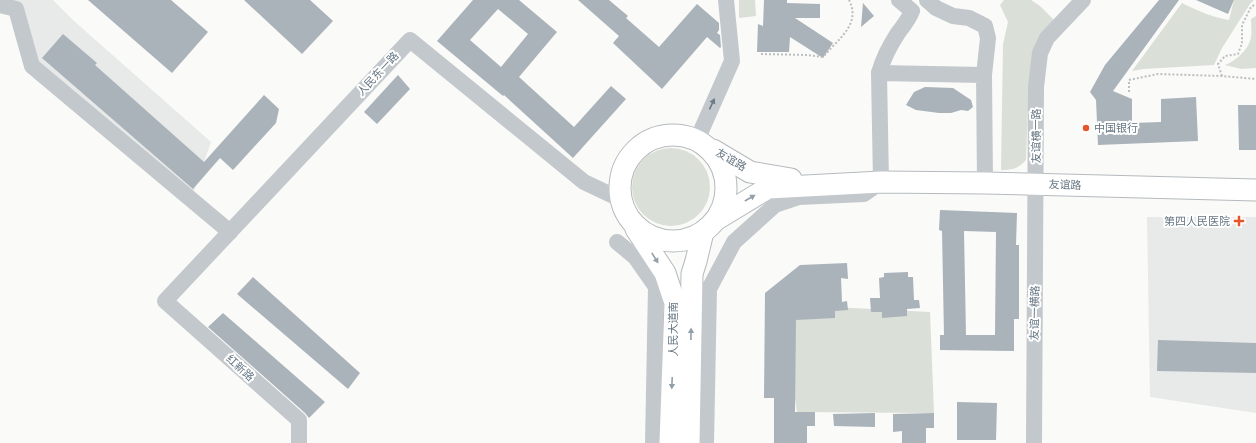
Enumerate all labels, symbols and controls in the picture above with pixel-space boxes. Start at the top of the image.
street label: 人民东一路 [354,49,402,99]
one-way arrow [709,98,715,110]
street label: 友谊横一路 [1030,109,1043,164]
place label: 中国银行 [1094,122,1138,135]
marker: 中国银行 [1081,123,1091,133]
street label: 友谊路 [713,146,749,174]
street label: 友谊路 [1048,178,1082,192]
one-way arrow [744,195,756,202]
place label: 第四人民医院 [1164,215,1230,228]
marker: 第四人民医院 [1233,215,1245,227]
one-way arrow [651,253,659,263]
street label: 友谊一横路 [1028,285,1042,341]
street label: 人民大道南 [667,302,680,357]
one-way arrow [688,327,694,340]
street label: 红新路 [223,352,257,384]
one-way arrow [669,377,675,390]

